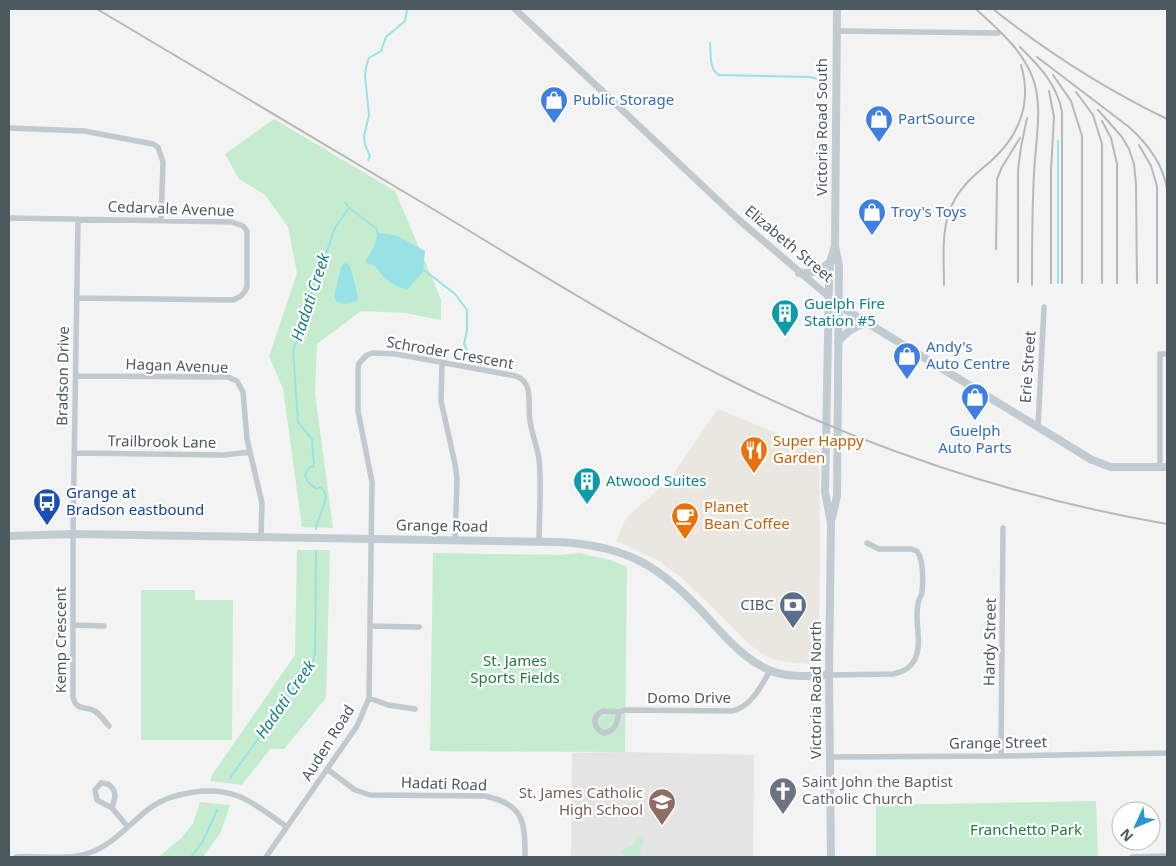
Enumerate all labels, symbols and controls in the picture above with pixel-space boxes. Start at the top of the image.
street label: Victoria Road South [811,58,831,196]
shop icon: Public Storage [539,85,569,124]
place label: Public Storage [573,89,674,109]
shop icon: PartSource [864,104,894,143]
place label: PartSource [898,108,975,128]
street label: Cedarvale Avenue [107,196,235,220]
shop icon: Troy's Toys [857,197,887,236]
street label: Elizabeth Street [741,200,839,287]
place label: Troy's Toys [891,201,966,221]
water label: Hadati Creek [285,249,335,344]
place label: Guelph Fire Station #5 [804,293,885,330]
building icon: Guelph Fire Station #5 [770,298,800,337]
street label: Bradson Drive [51,326,73,426]
street label: Erie Street [1014,329,1040,404]
street label: Schroder Crescent [385,331,516,373]
place label: Andy's Auto Centre [926,336,1010,373]
shop icon: Andy's Auto Centre [892,341,922,380]
street label: Hagan Avenue [125,353,229,377]
shop icon: Guelph Auto Parts [960,382,990,421]
place label: Guelph Auto Parts [938,420,1012,457]
street label: Trailbrook Lane [107,430,217,452]
place label: Super Happy Garden [773,430,864,467]
restaurant icon: Super Happy Garden [739,435,769,474]
building icon: Atwood Suites [572,466,602,505]
place label: Atwood Suites [606,470,707,490]
place label: Grange at Bradson eastbound [66,482,204,519]
bus stop icon: Grange at Bradson eastbound [32,487,62,526]
place label: Planet Bean Coffee [704,496,790,533]
cafe icon: Planet Bean Coffee [670,501,700,540]
street label: Grange Road [396,514,488,536]
street label: Kemp Crescent [50,586,70,693]
bank icon: CIBC [778,590,808,629]
place label: CIBC [740,594,775,614]
street label: Hardy Street [978,597,1000,686]
street label: Victoria Road North [805,621,825,759]
park label: St. James Sports Fields [470,650,560,687]
water label: Hadati Creek [250,654,321,743]
street label: Domo Drive [647,687,731,707]
street label: Auden Road [296,701,358,784]
street label: Grange Street [949,731,1048,753]
street label: Hadati Road [401,771,488,795]
place label: Saint John the Baptist Catholic Church [802,771,954,808]
church icon: Saint John the Baptist Catholic Church [768,776,798,815]
place label: St. James Catholic High School [519,782,643,819]
school or university icon: St. James Catholic High School [647,787,677,826]
north arrow [1111,801,1161,851]
park label: Franchetto Park [970,819,1082,839]
text: N [1115,825,1137,846]

